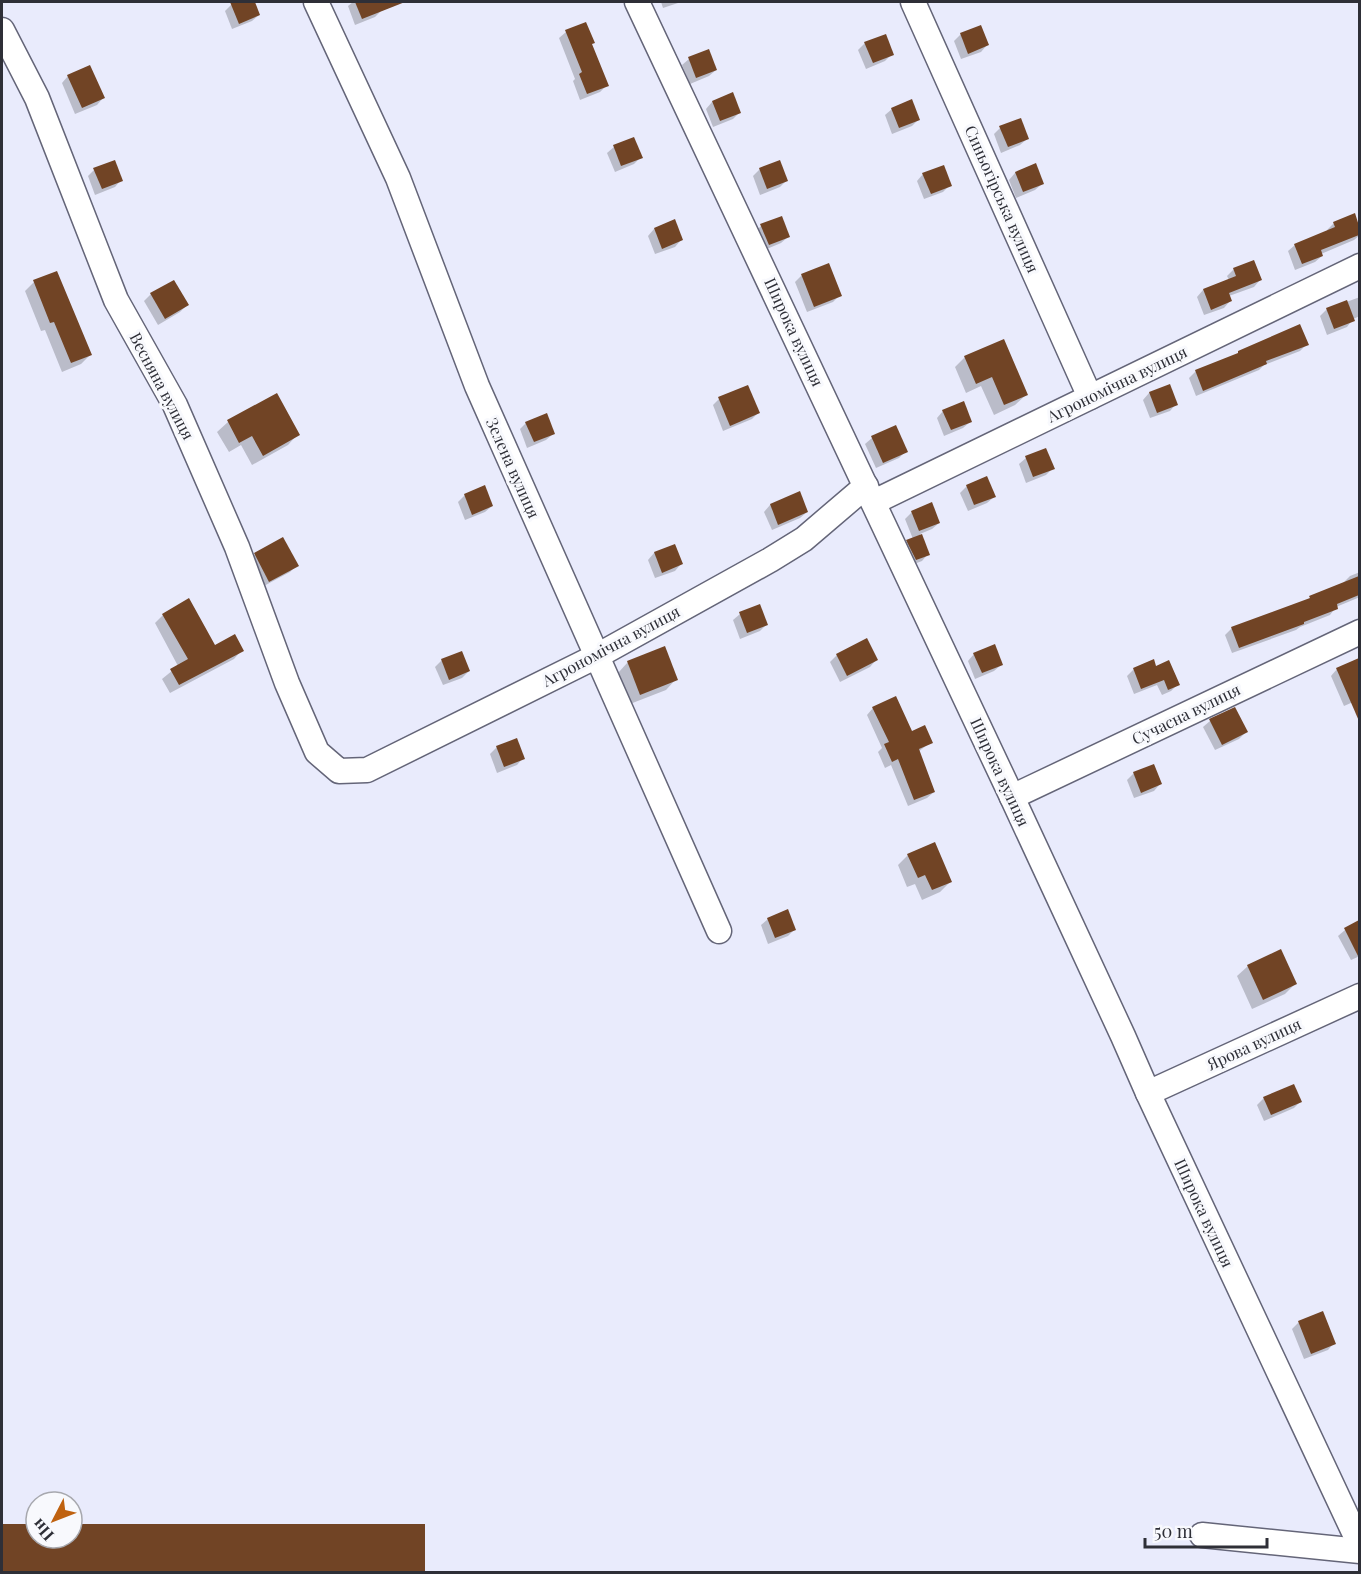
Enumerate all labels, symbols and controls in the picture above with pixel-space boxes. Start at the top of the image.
street label: Синьогірська вулиця [961,122,1045,276]
street label: Широка вулиця [760,274,829,390]
street label: Весняна вулиця [125,329,200,443]
street label: Агрономічна вулиця [1042,340,1191,427]
street label: Зелена вулиця [482,414,545,522]
street label: Агрономічна вулиця [537,600,684,691]
street label: Сучасна вулиця [1128,678,1244,749]
street label: Широка вулиця [966,714,1035,830]
street label: Ярова вулиця [1202,1012,1305,1075]
street label: Широка вулиця [1170,1155,1239,1271]
north arrow [24,1490,84,1550]
scale bar [1145,1511,1266,1549]
text: Пн [27,1515,58,1546]
text: 50 m [1154,1519,1193,1543]

